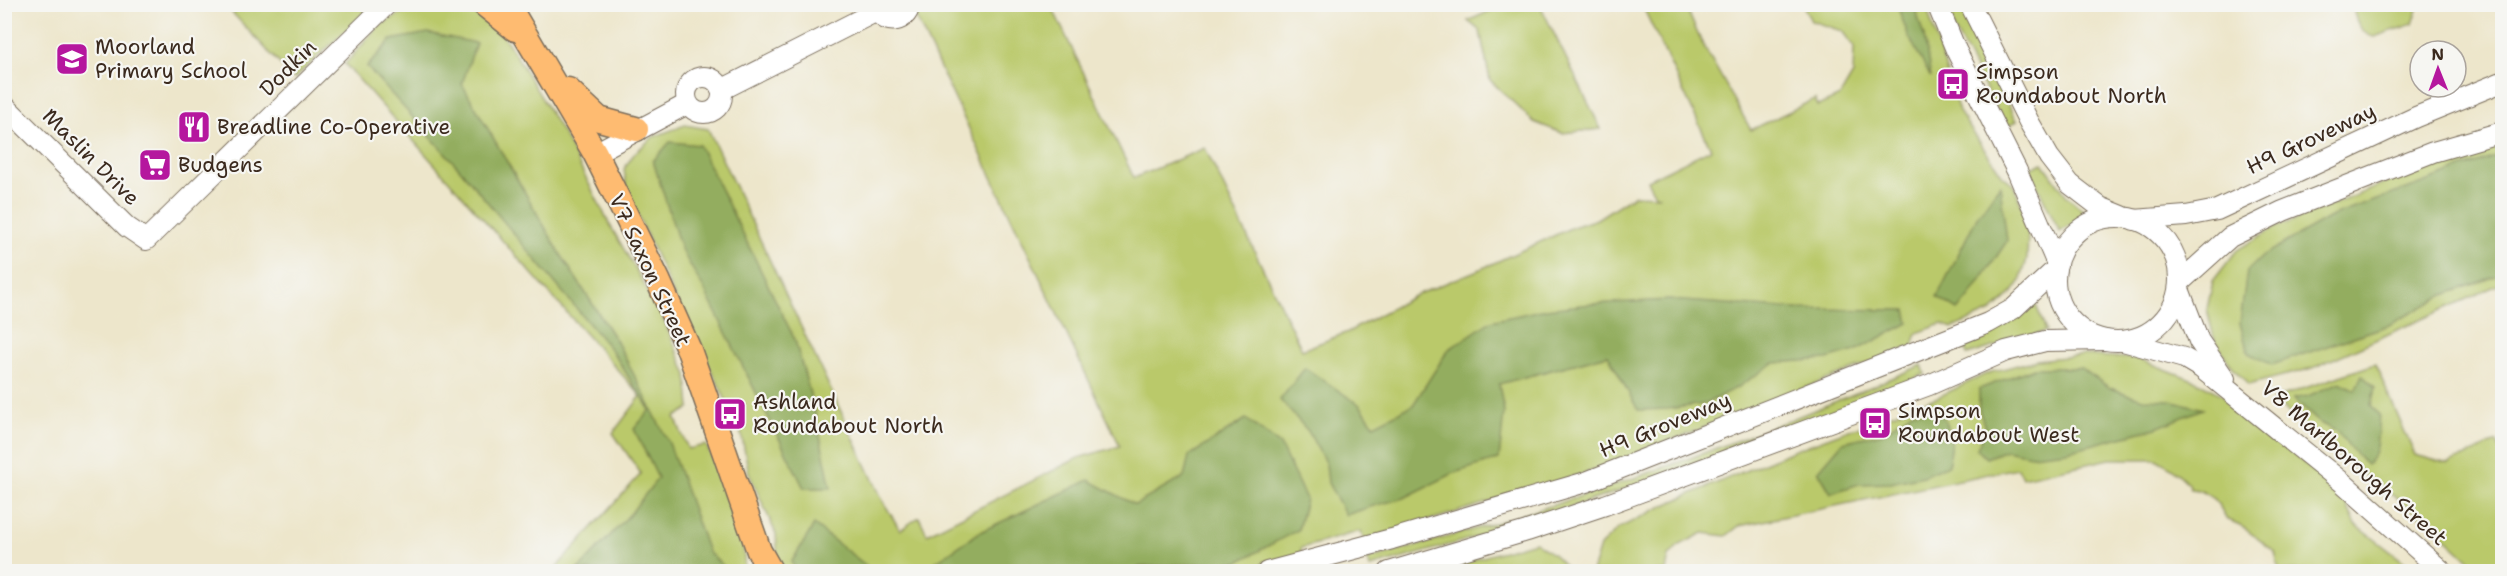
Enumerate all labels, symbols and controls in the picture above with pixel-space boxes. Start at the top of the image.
place label: Moorland Primary School [95,33,248,85]
street label: Dodkin [253,33,323,103]
north arrow [2408,39,2468,99]
school or university icon: Moorland Primary School [54,41,90,77]
text: N [2431,44,2444,65]
place label: Simpson Roundabout North [1976,58,2167,110]
bus stop icon: Simpson Roundabout North [1935,66,1971,102]
street label: H9 Groveway [2242,97,2380,181]
street label: Maslin Drive [36,102,146,212]
restaurant icon: Breadline Co-Operative [176,109,212,145]
place label: Breadline Co-Operative [217,113,450,141]
supermarket icon: Budgens [137,147,173,183]
place label: Budgens [178,151,263,179]
street label: V7 Saxon Street [602,189,698,351]
street label: V8 Marlborough Street [2255,374,2453,552]
street label: H9 Groveway [1595,386,1735,464]
place label: Ashland Roundabout North [753,388,944,440]
bus stop icon: Ashland Roundabout North [712,396,748,432]
place label: Simpson Roundabout West [1898,397,2079,449]
bus stop icon: Simpson Roundabout West [1857,405,1893,441]

